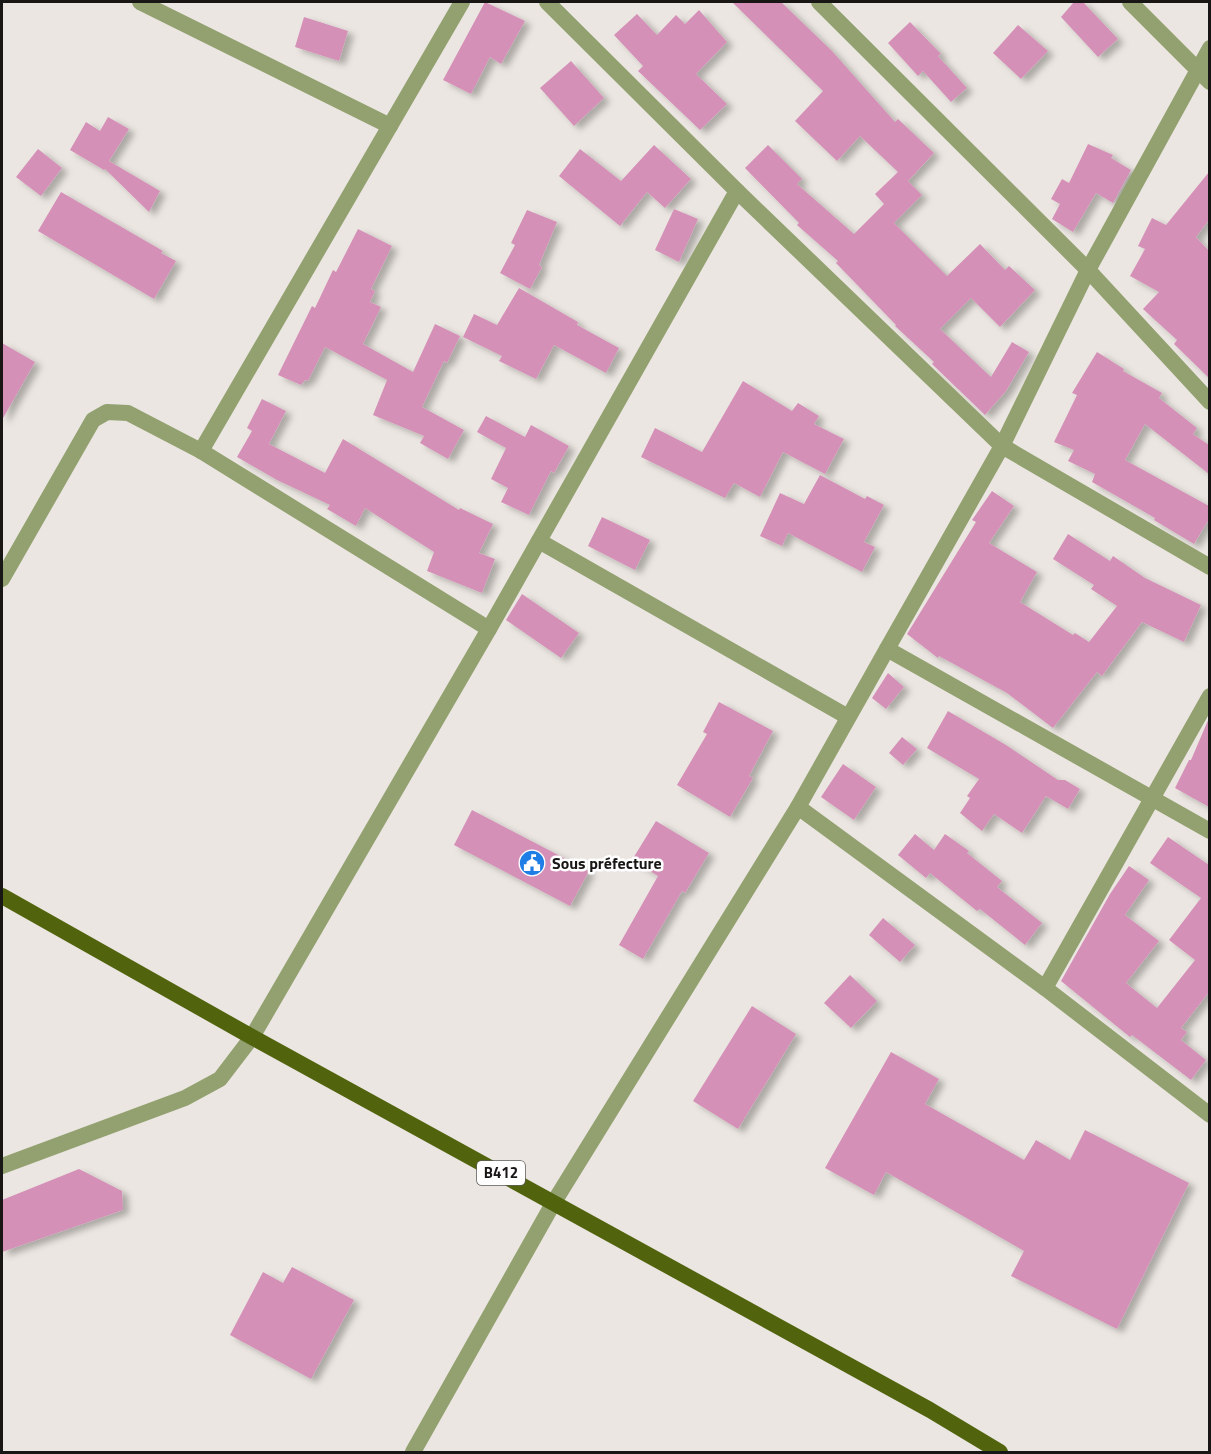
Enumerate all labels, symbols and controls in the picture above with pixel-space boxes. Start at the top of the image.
public building icon: Sous préfecture [517,848,547,878]
place label: Sous préfecture [552,851,662,875]
road number: B412 [477,1161,525,1185]

